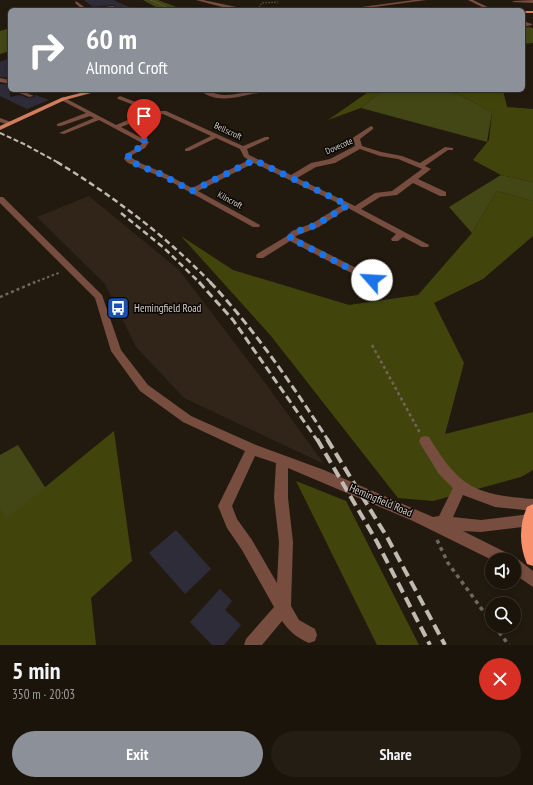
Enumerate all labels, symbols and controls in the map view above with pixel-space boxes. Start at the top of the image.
text: 60 m [86,20,137,57]
icon: right [20,24,72,76]
text: Almond Croft [86,56,168,79]
pin [127,99,161,140]
icon: arrive [133,105,155,127]
street label: Bellscroft [213,119,244,142]
street label: Dovecote [323,135,354,156]
street label: Kilncroft [216,188,245,211]
position arrow [351,259,393,301]
bus stop icon: Hemingfield Road [105,295,131,321]
place label: Hemingfield Road [134,301,202,315]
street label: Hemingfield Road [347,480,415,520]
map controls [485,553,521,633]
button: sound [485,553,521,589]
button: search [485,597,521,633]
text: 5 min [12,655,60,686]
button: close [479,658,521,700]
text: 350 m · 20:03 [12,686,75,703]
button: Exit [12,731,263,777]
button: Share [271,731,521,777]

